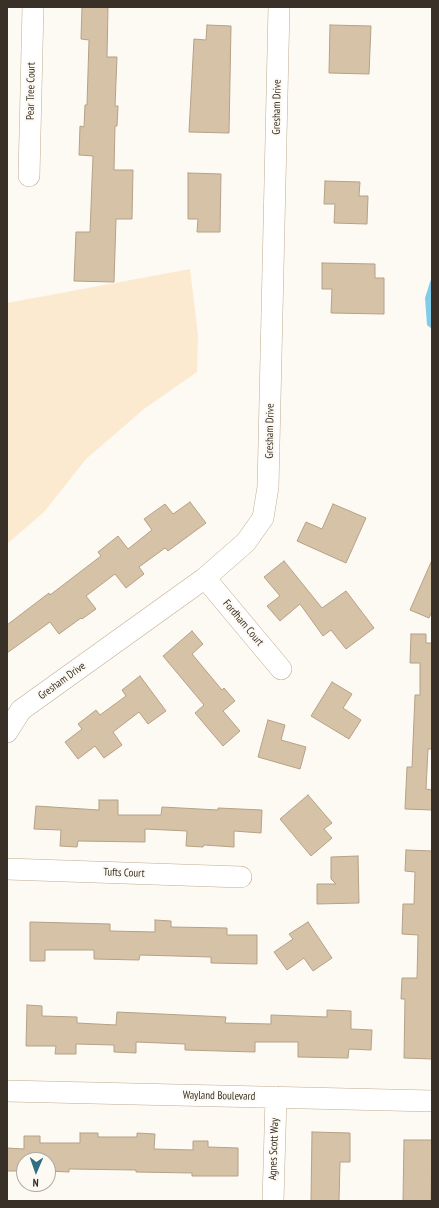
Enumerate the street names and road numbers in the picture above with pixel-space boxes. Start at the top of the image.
street label: Pear Tree Court [24,62,38,120]
street label: Gresham Drive [270,79,284,135]
street label: Gresham Drive [263,403,277,459]
street label: Fordham Court [220,597,266,649]
street label: Gresham Drive [36,659,88,703]
street label: Tufts Court [103,866,145,880]
street label: Wayland Boulevard [183,1089,255,1103]
street label: Agnes Scott Way [266,1118,282,1180]

